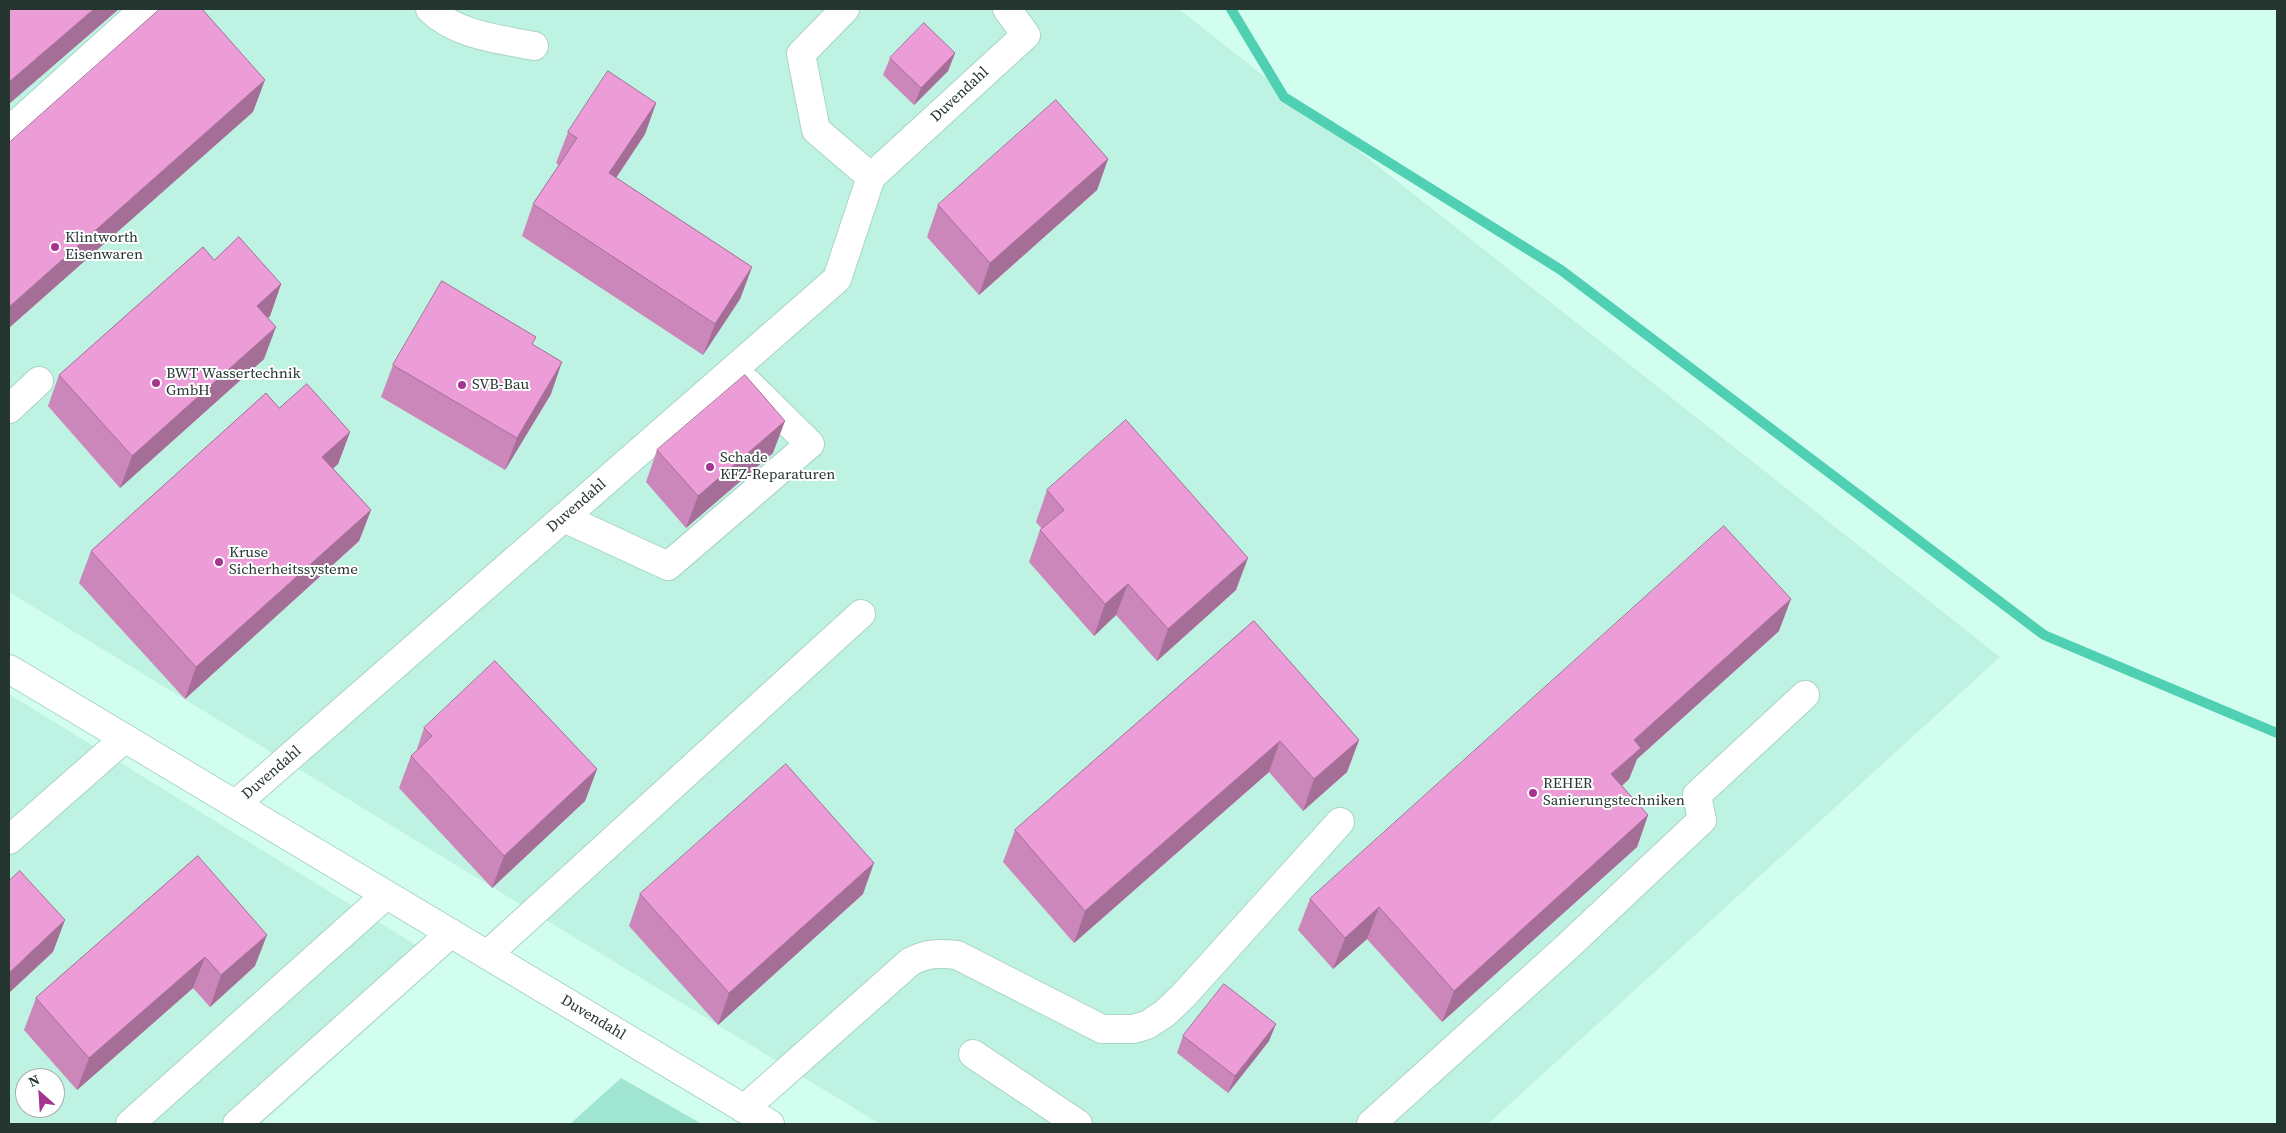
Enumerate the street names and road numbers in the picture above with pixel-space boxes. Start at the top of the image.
street label: Duvendahl [927,64,993,126]
street label: Duvendahl [544,475,610,537]
street label: Duvendahl [239,742,305,804]
street label: Duvendahl [557,992,629,1044]

